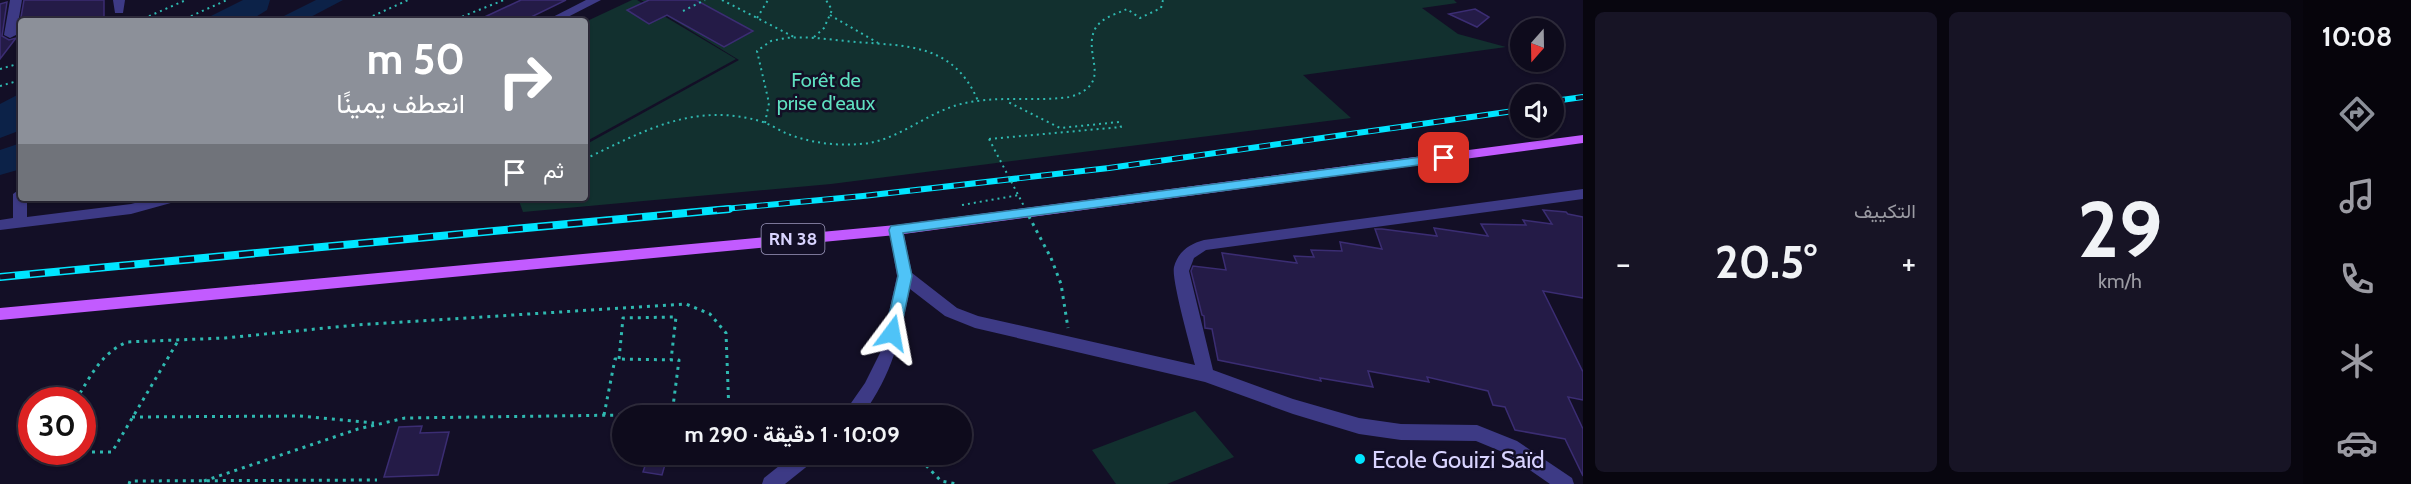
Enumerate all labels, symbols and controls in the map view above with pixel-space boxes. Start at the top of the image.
north arrow [1510,18,1564,72]
map controls [1510,18,1564,138]
text: 10:08 [2322,20,2392,53]
text: 50 m [367,33,465,85]
icon: right [486,42,564,120]
park label: Forêt de prise d'eaux [777,68,876,115]
button: sound [1510,84,1564,138]
text: انعطف يمينًا [336,87,465,120]
icon: directions [2336,93,2378,135]
pin [1418,132,1469,183]
icon: arrive [1427,141,1460,174]
icon: arrive [498,156,531,189]
text: ثم [543,157,564,184]
icon: music [2336,175,2378,217]
text: 29 [2077,182,2163,277]
text: التكييف [1854,199,1916,223]
road number: RN 38 [762,224,824,254]
text: 20.5° [1715,235,1817,289]
text: − [1616,243,1631,283]
text: + [1901,243,1916,283]
icon: phone [2336,258,2378,300]
text: km/h [2098,269,2142,293]
position arrow [860,301,924,365]
icon: climate [2336,340,2378,382]
speed limit sign: 30 [18,387,96,465]
text: 10:09 · 1 دقيقة · 290 m [684,421,900,448]
icon: car [2336,422,2378,464]
place label: Ecole Gouizi Saïd [1372,445,1545,474]
marker: Ecole Gouizi Saïd [1353,452,1367,466]

